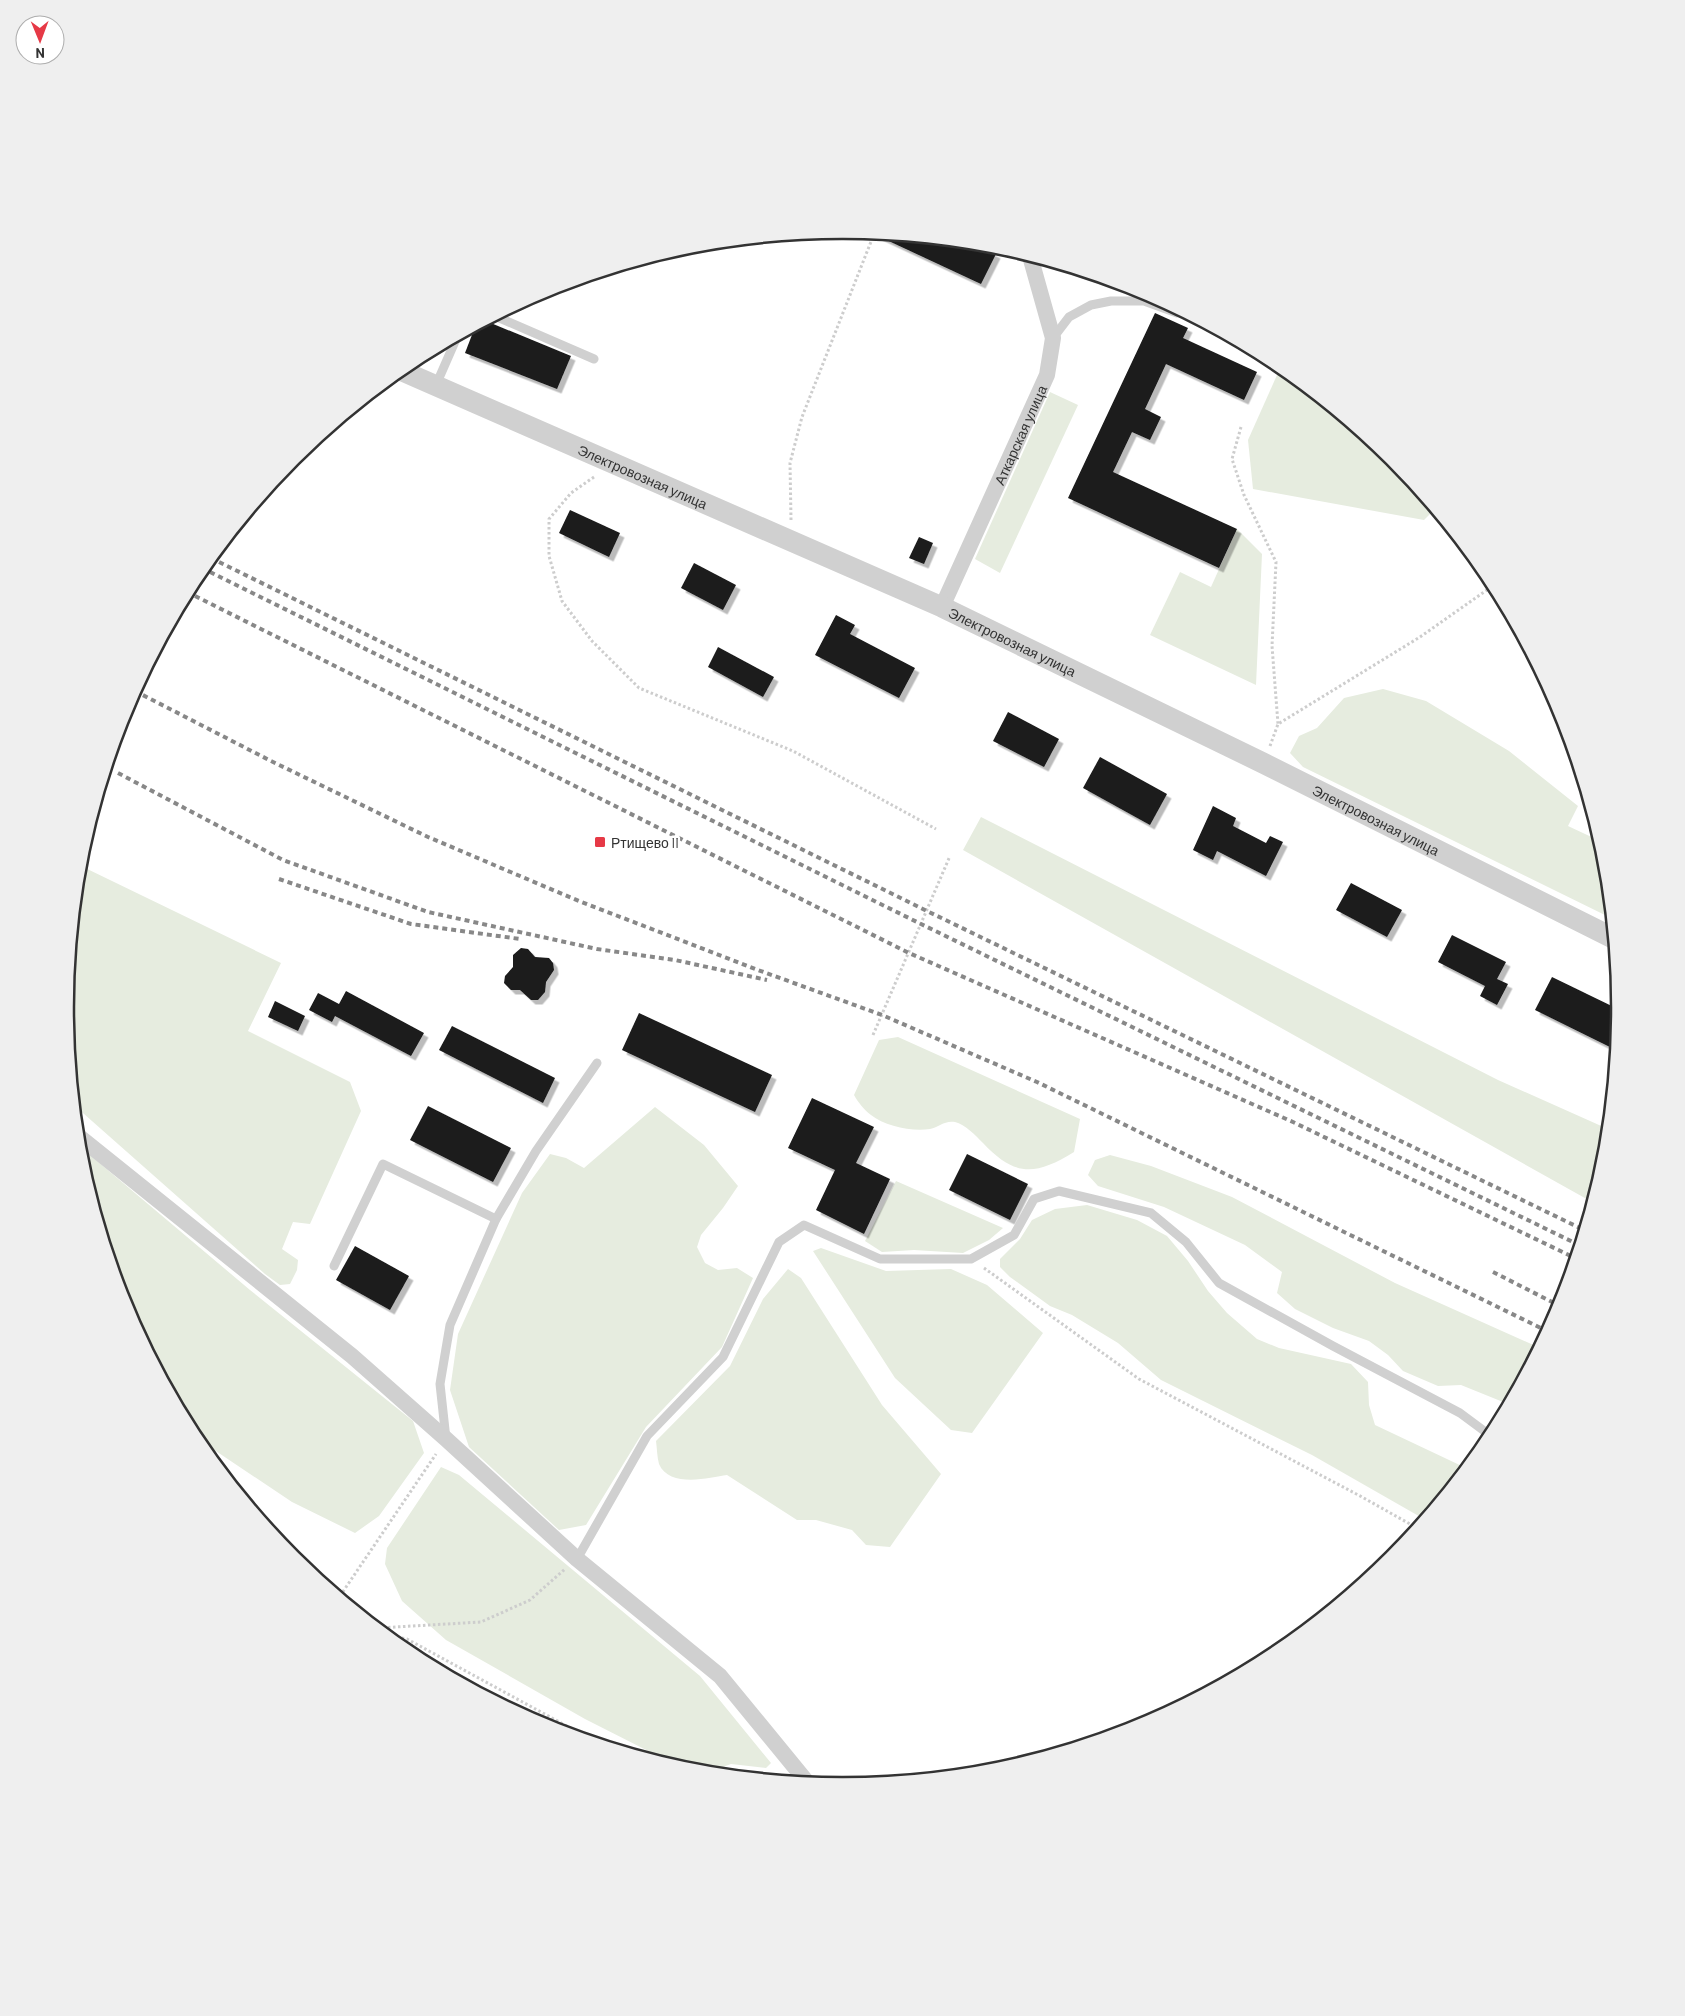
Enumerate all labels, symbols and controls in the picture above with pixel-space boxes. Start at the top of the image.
north arrow [15,15,65,65]
text: N [35,45,45,62]
street label: Аткарская улица [990,382,1050,487]
street label: Электровозная улица [575,440,710,512]
street label: Электровозная улица [946,603,1079,680]
street label: Электровозная улица [1310,781,1443,859]
place label: Ртищево II [611,834,679,851]
marker: Ртищево II [593,835,607,849]

